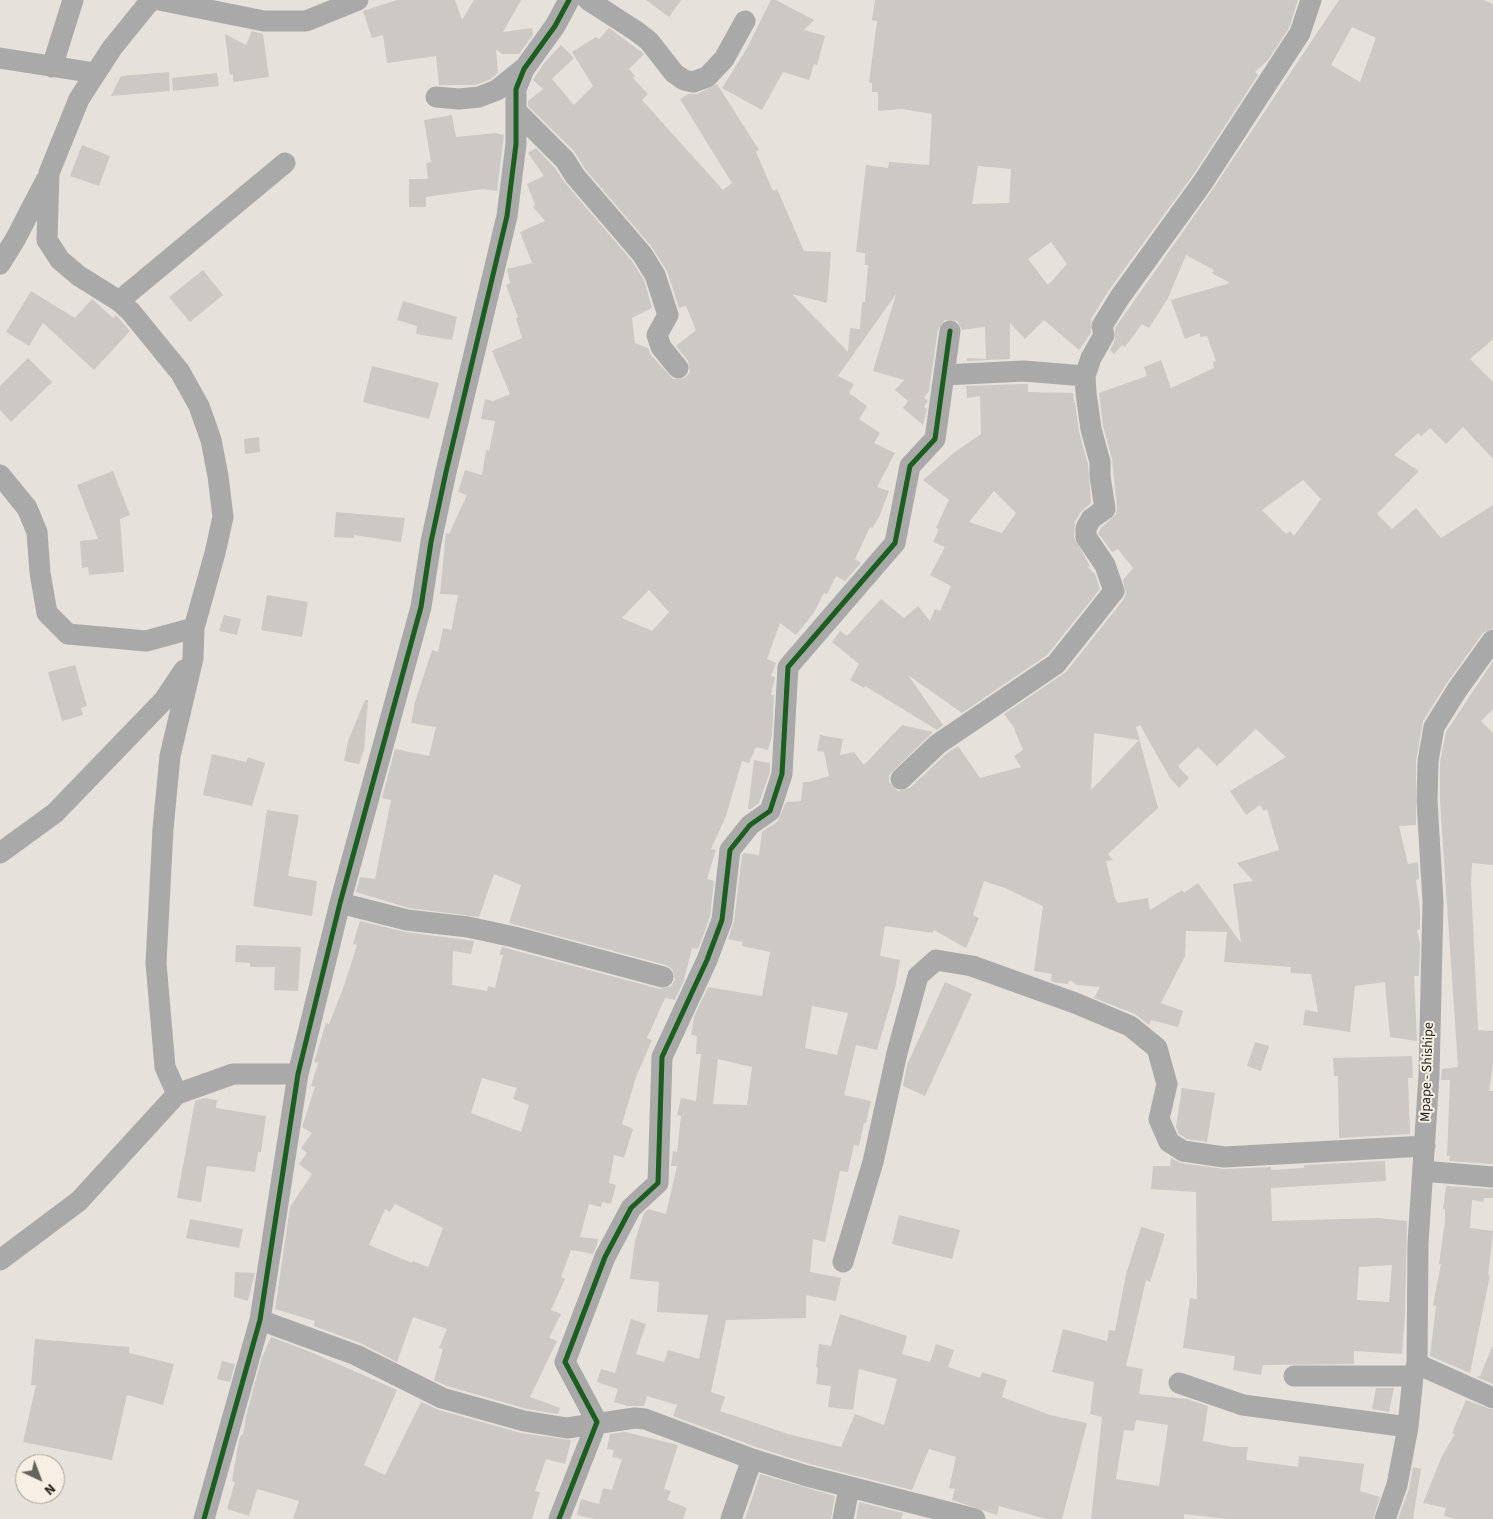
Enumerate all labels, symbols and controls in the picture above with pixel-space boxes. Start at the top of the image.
street label: Mpape - Shishipe [1418,1022,1438,1122]
north arrow [15,1454,65,1504]
text: N [39,1479,60,1500]

